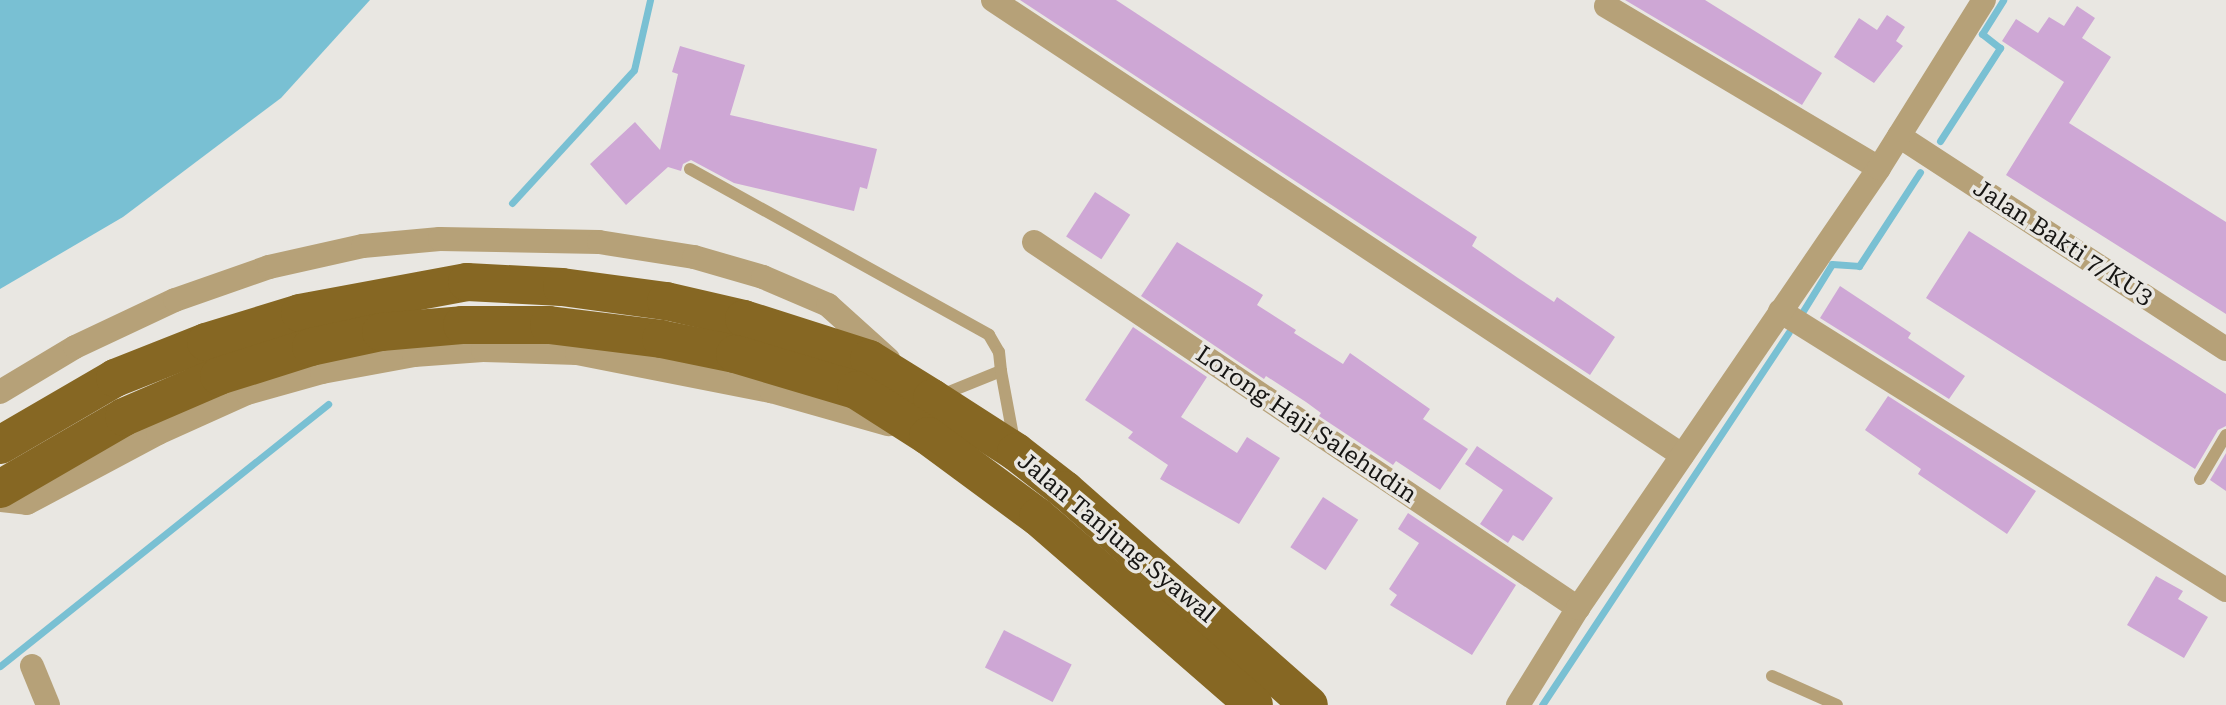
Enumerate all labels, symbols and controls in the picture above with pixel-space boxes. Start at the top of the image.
street label: Jalan Bakti 7/KU3 [1968,174,2158,312]
street label: Lorong Haji Salehudin [1190,340,1422,510]
street label: Jalan Tanjung Syawal [1011,447,1221,629]

